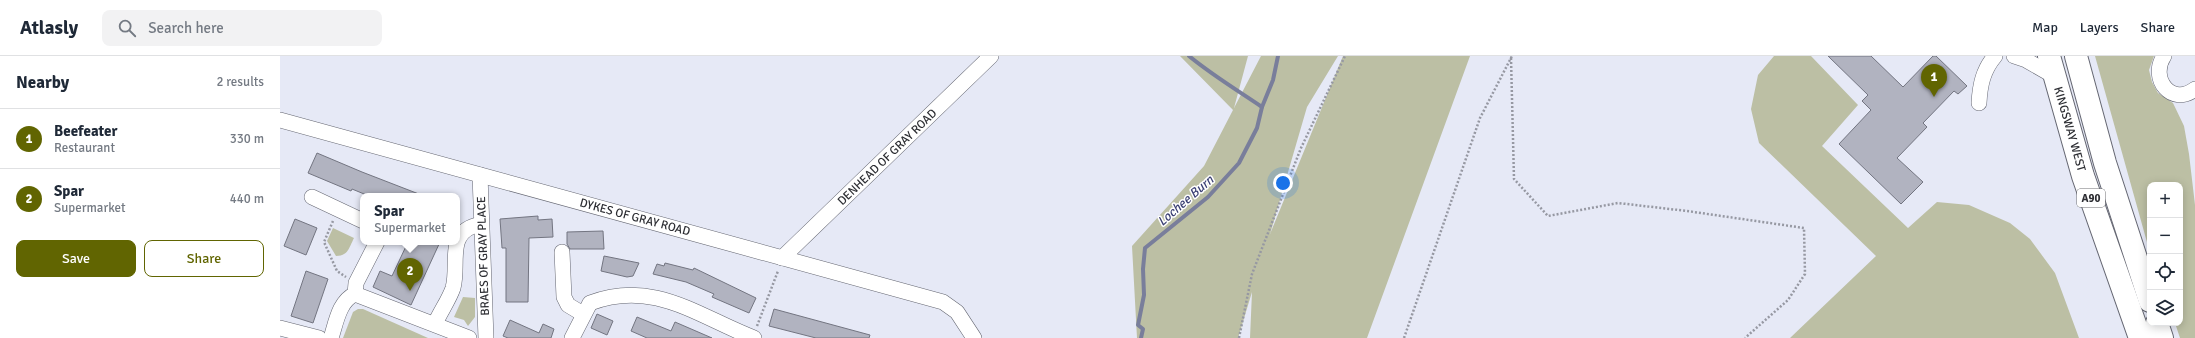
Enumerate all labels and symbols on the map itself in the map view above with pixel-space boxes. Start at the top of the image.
pin: 1 [1921,64,1947,97]
street label: KINGSWAY WEST [2050,85,2089,173]
street label: DENHEAD OF GRAY ROAD [835,106,940,209]
water label: Lochee Burn [1154,171,1218,229]
your location [1273,173,1293,193]
road number: A90 [2077,189,2105,207]
street label: DYKES OF GRAY ROAD [578,195,692,240]
street label: BRAES OF GRAY PLACE [474,196,493,316]
pin: 2 [397,258,423,291]

